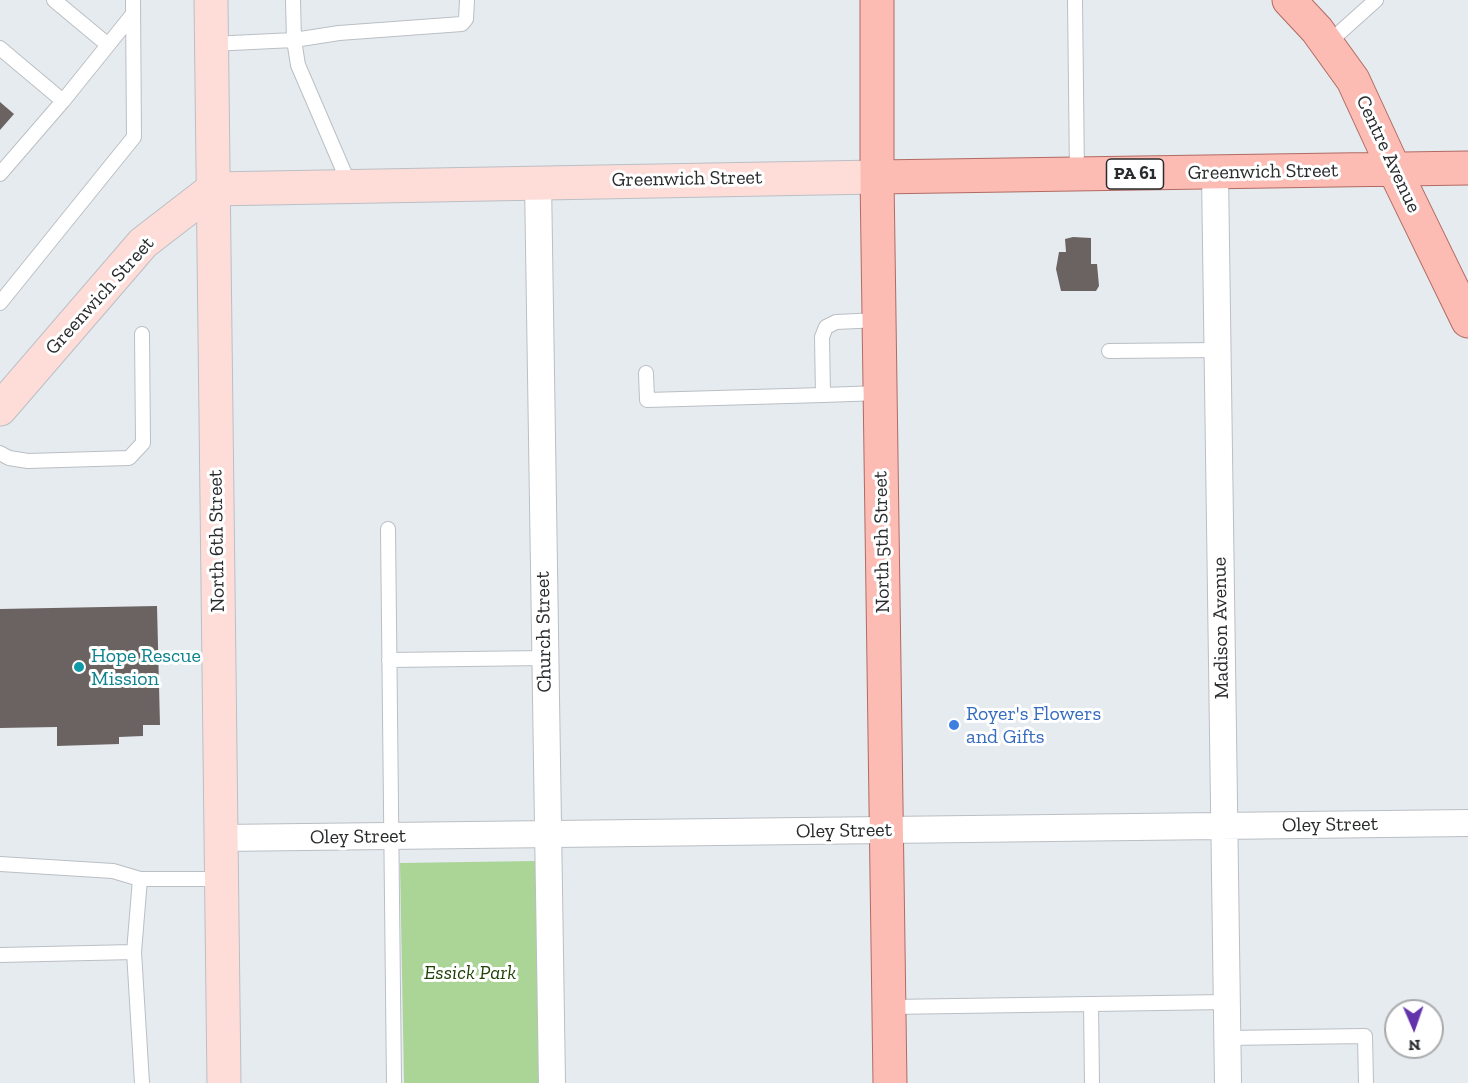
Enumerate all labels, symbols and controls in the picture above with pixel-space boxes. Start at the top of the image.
street label: Centre Avenue [1350,91,1426,217]
road number: PA 61 [1106,159,1164,189]
street label: Greenwich Street [1187,159,1339,185]
street label: Greenwich Street [611,166,763,192]
street label: Greenwich Street [41,232,159,360]
street label: North 6th Street [204,469,230,613]
street label: North 5th Street [869,471,895,613]
street label: Madison Avenue [1208,557,1234,699]
street label: Church Street [531,571,557,693]
place label: Hope Rescue Mission [91,644,201,691]
marker: Hope Rescue Mission [72,660,86,674]
place label: Royer's Flowers and Gifts [966,702,1101,749]
marker: Royer's Flowers and Gifts [947,718,961,732]
street label: Oley Street [1282,812,1378,838]
street label: Oley Street [796,818,892,844]
street label: Oley Street [310,824,406,850]
park label: Essick Park [424,961,516,985]
north arrow [1384,999,1444,1059]
text: N [1408,1036,1421,1055]

